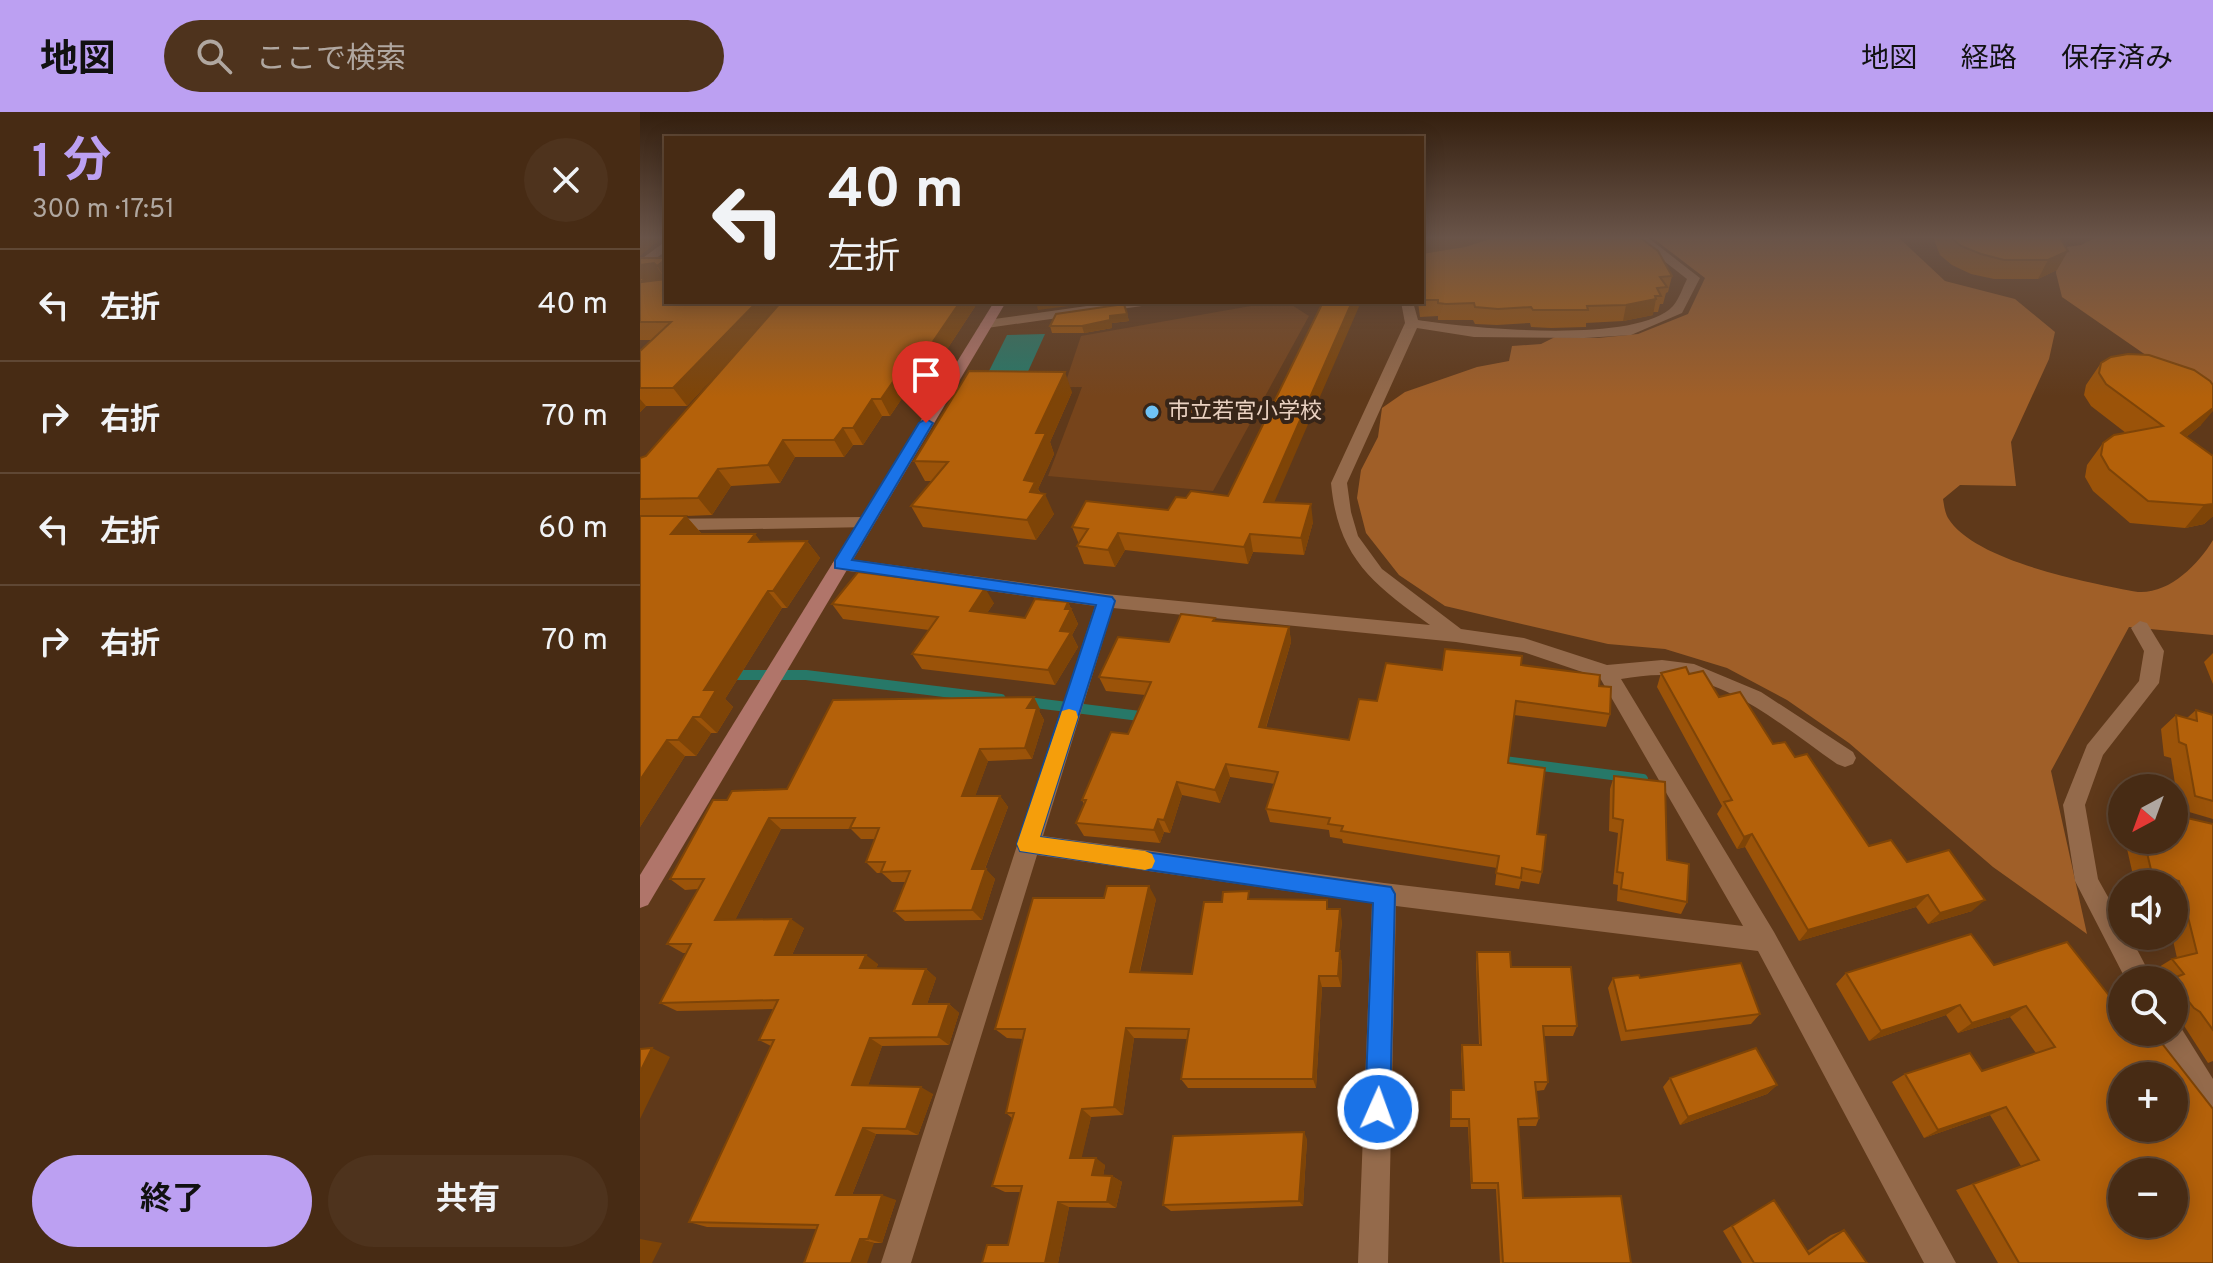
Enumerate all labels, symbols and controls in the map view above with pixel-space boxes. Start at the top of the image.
search box [164,20,724,92]
icon: search [192,34,236,78]
text: 地図 [40,37,116,86]
text: ここで検索 [256,42,406,79]
text: 地図 [1861,42,1917,78]
text: 経路 [1961,42,2017,78]
text: 保存済み [2061,42,2173,78]
text: 1 分 [32,134,111,194]
button: close [524,138,608,222]
text: 40 m [828,157,964,227]
icon: left [696,168,800,272]
text: 300 m · 17:51 [32,194,175,227]
text: 左折 [828,236,900,282]
icon: left [32,283,76,327]
text: 40 m [538,287,608,324]
text: 左折 [100,291,160,328]
pin [892,341,960,423]
icon: arrive [904,353,948,397]
icon: right [32,395,76,439]
text: 70 m [542,399,608,436]
place label: 市立若宮小学校 [1168,399,1322,426]
text: 右折 [100,403,160,440]
marker: 市立若宮小学校 [1143,403,1161,421]
icon: left [32,507,76,551]
text: 60 m [538,511,608,548]
text: 左折 [100,515,160,552]
icon: right [32,619,76,663]
text: 70 m [542,623,608,660]
text: 右折 [100,627,160,664]
north arrow [2108,774,2188,854]
map controls [2108,774,2188,1238]
button: sound [2108,870,2188,950]
button: search [2108,966,2188,1046]
button: + [2108,1062,2188,1142]
position arrow [1336,1067,1420,1151]
button: 終了 [32,1155,312,1247]
button: 共有 [328,1155,608,1247]
button: − [2108,1158,2188,1238]

